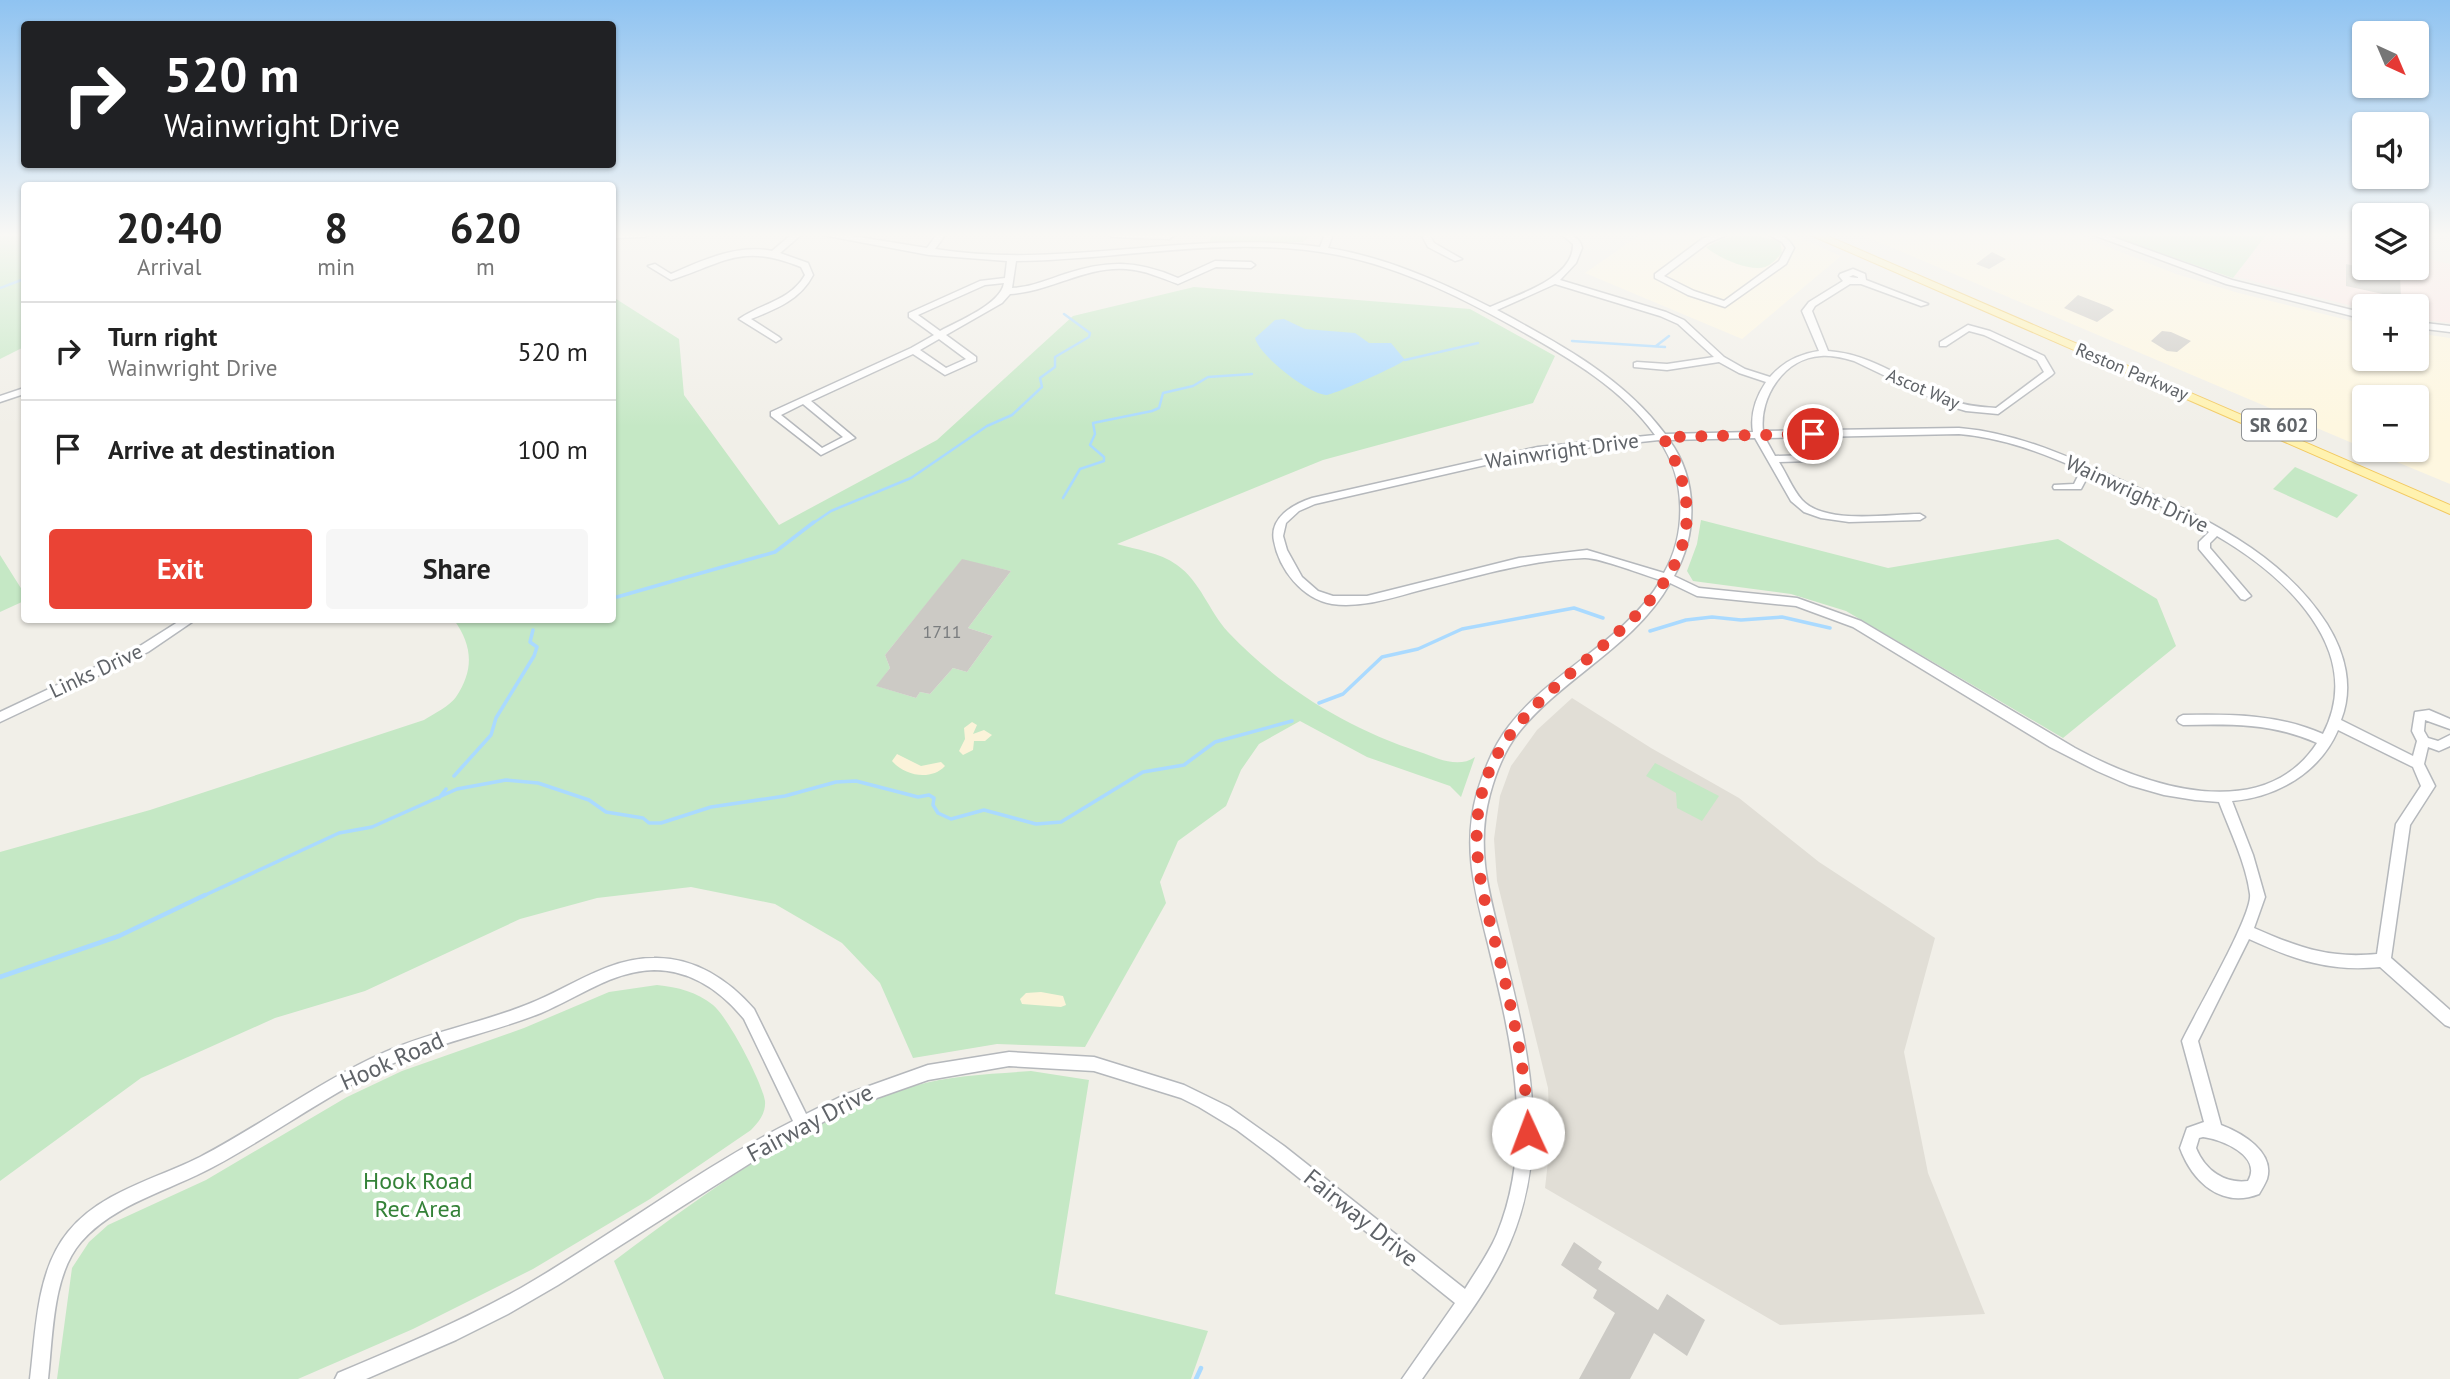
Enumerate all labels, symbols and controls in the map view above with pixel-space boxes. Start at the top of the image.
north arrow [2352,21,2429,98]
map controls [2352,21,2429,462]
text: 520 m [164,42,299,106]
icon: right [49,49,140,140]
text: Wainwright Drive [164,104,400,146]
button: sound [2352,112,2429,189]
text: 20:40 [116,200,222,255]
text: 8 [324,200,348,255]
text: 620 [450,200,521,255]
button: layers [2352,203,2429,280]
text: Arrival [137,252,201,281]
text: min [317,252,355,281]
text: m [476,252,495,281]
button: + [2352,294,2429,371]
text: Turn right [108,320,217,353]
icon: right [49,332,87,370]
text: 520 m [517,335,588,368]
street label: Reston Parkway [2072,337,2193,406]
text: Wainwright Drive [108,353,278,382]
street label: Ascot Way [1883,363,1964,415]
button: − [2352,385,2429,462]
pin [1783,404,1843,464]
road number: SR 602 [2242,410,2316,440]
icon: arrive [1794,415,1832,453]
street label: Wainwright Drive [1483,426,1640,475]
icon: arrive [49,430,87,468]
text: Arrive at destination [108,433,335,466]
text: 100 m [517,433,588,466]
street label: Wainwright Drive [2061,449,2213,538]
button: Exit [49,529,312,609]
button: Share [326,529,588,609]
house number: 1711 [922,620,962,643]
street label: Links Drive [45,637,147,704]
street label: Hook Road [335,1024,448,1097]
street label: Fairway Drive [741,1076,878,1169]
position arrow [1491,1096,1565,1170]
street label: Fairway Drive [1298,1162,1425,1273]
park label: Hook Road Rec Area [363,1165,473,1224]

